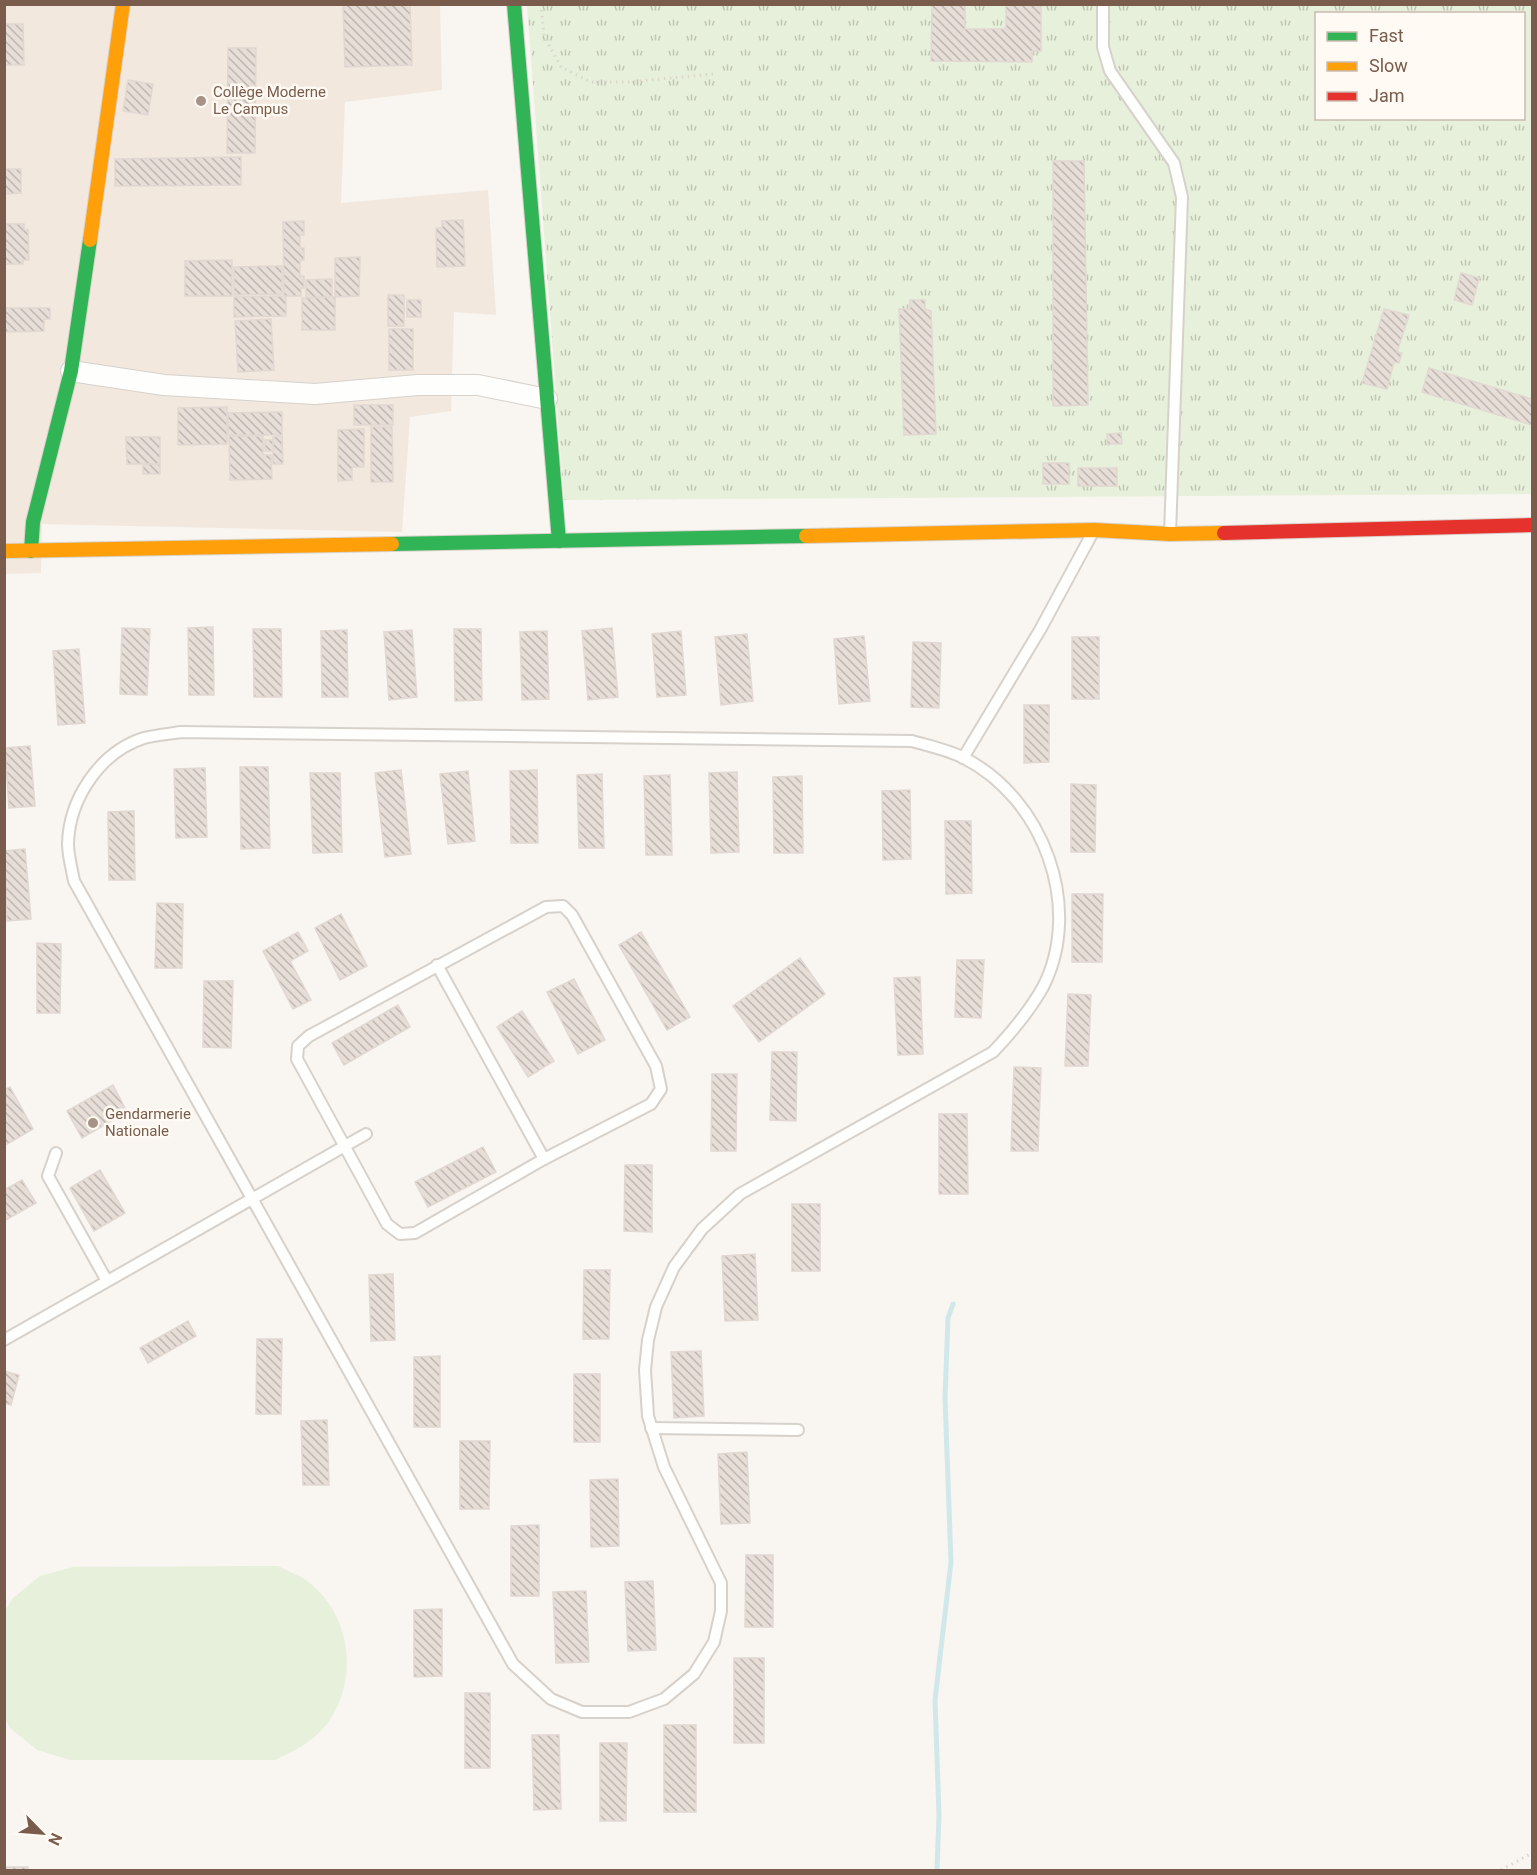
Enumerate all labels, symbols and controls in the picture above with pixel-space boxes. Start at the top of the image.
legend [1315,12,1525,120]
text: Fast [1369,25,1404,46]
text: Slow [1369,55,1408,76]
place label: Collège Moderne Le Campus [213,83,326,118]
text: Jam [1369,85,1405,106]
marker: Collège Moderne Le Campus [194,94,208,108]
place label: Gendarmerie Nationale [105,1105,191,1140]
marker: Gendarmerie Nationale [86,1116,100,1130]
north arrow [12,1803,72,1863]
text: N [44,1830,66,1848]

